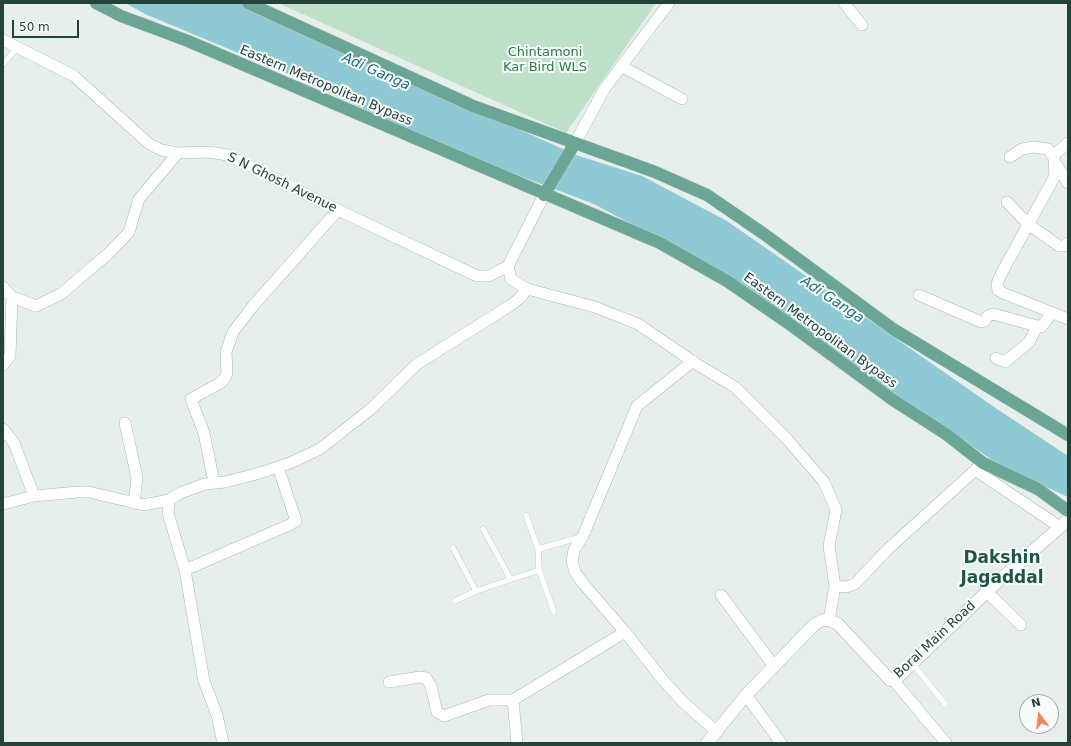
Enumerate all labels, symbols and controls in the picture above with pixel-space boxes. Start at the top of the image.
scale bar [14,12,81,38]
text: 50 m [19,20,50,34]
street label: Eastern Metropolitan Bypass [237,42,415,130]
park label: Chintamoni Kar Bird WLS [503,45,587,76]
water label: Adi Ganga [339,50,413,94]
street label: S N Ghosh Avenue [225,150,339,216]
street label: Eastern Metropolitan Bypass [740,270,900,392]
water label: Adi Ganga [797,273,867,327]
district label: Dakshin Jagaddal [960,549,1044,589]
street label: Boral Main Road [891,598,979,682]
north arrow [1019,694,1059,734]
text: N [1030,695,1042,710]

